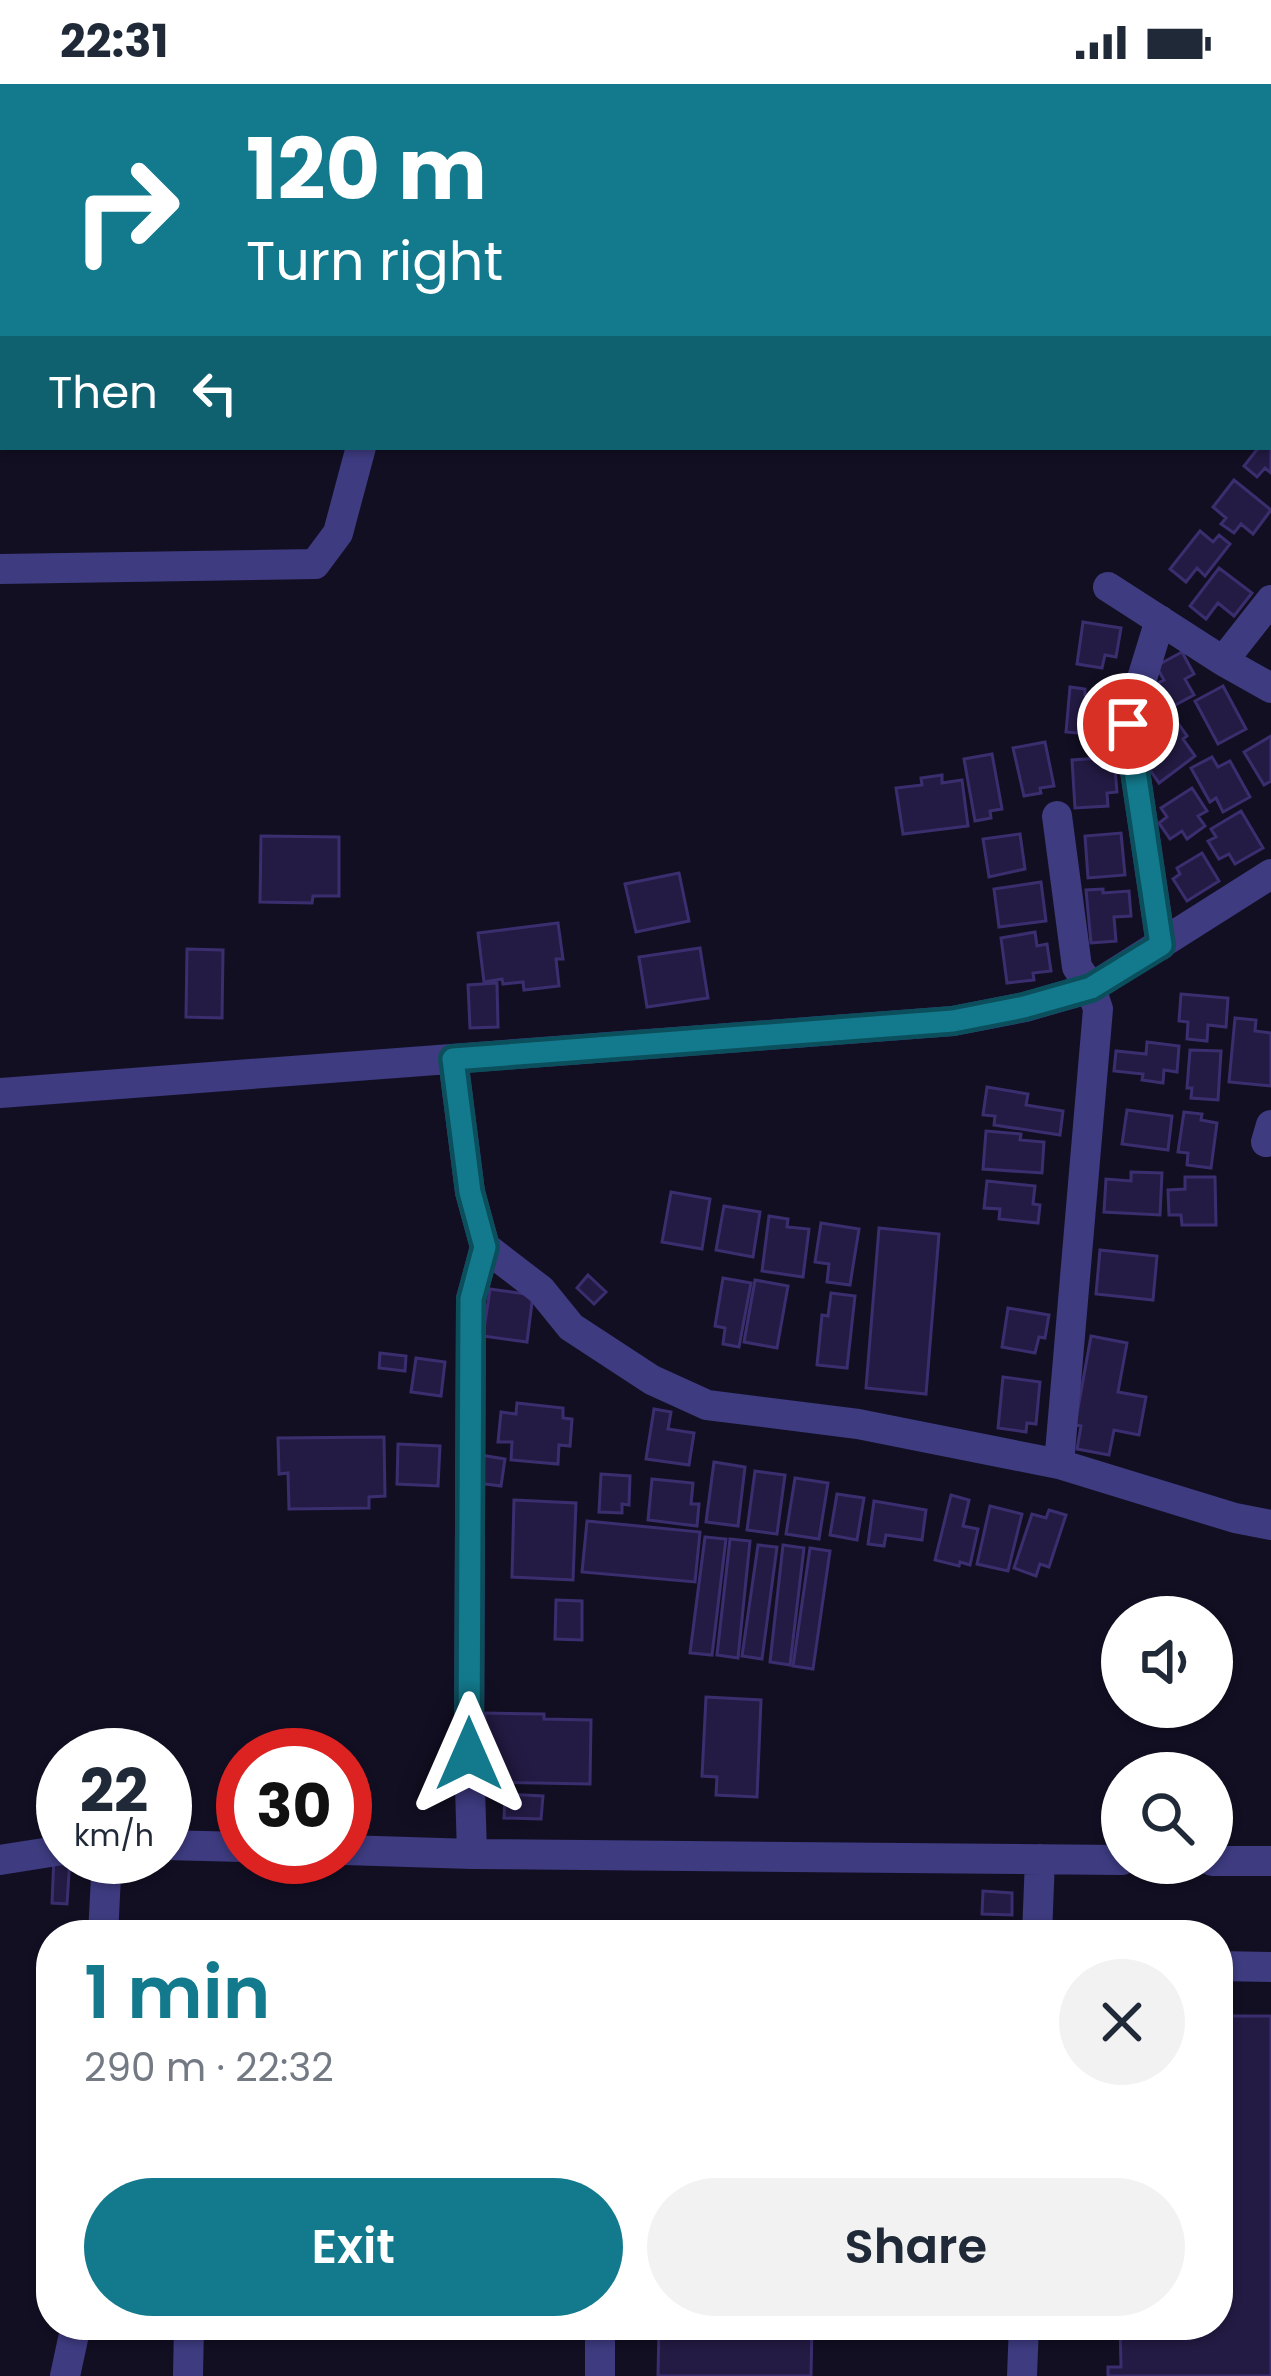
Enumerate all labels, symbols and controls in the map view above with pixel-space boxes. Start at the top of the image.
text: 22:31 [60,10,168,73]
text: 120 m [246,111,487,228]
icon: right [48,132,204,288]
text: Turn right [246,223,503,299]
icon: left [182,360,248,426]
text: Then [48,361,158,424]
pin [1077,673,1179,775]
icon: arrive [1095,691,1161,757]
map controls [1101,1596,1233,1884]
button: sound [1101,1596,1233,1728]
position arrow [406,1691,532,1817]
speed limit sign: 30 [216,1728,372,1884]
text: 22 [80,1749,148,1833]
button: search [1101,1752,1233,1884]
text: km/h [74,1814,154,1857]
text: 1 min [84,1942,270,2043]
button: close [1059,1959,1185,2085]
text: 290 m · 22:32 [84,2040,334,2095]
button: Exit [84,2178,623,2316]
button: Share [647,2178,1185,2316]

